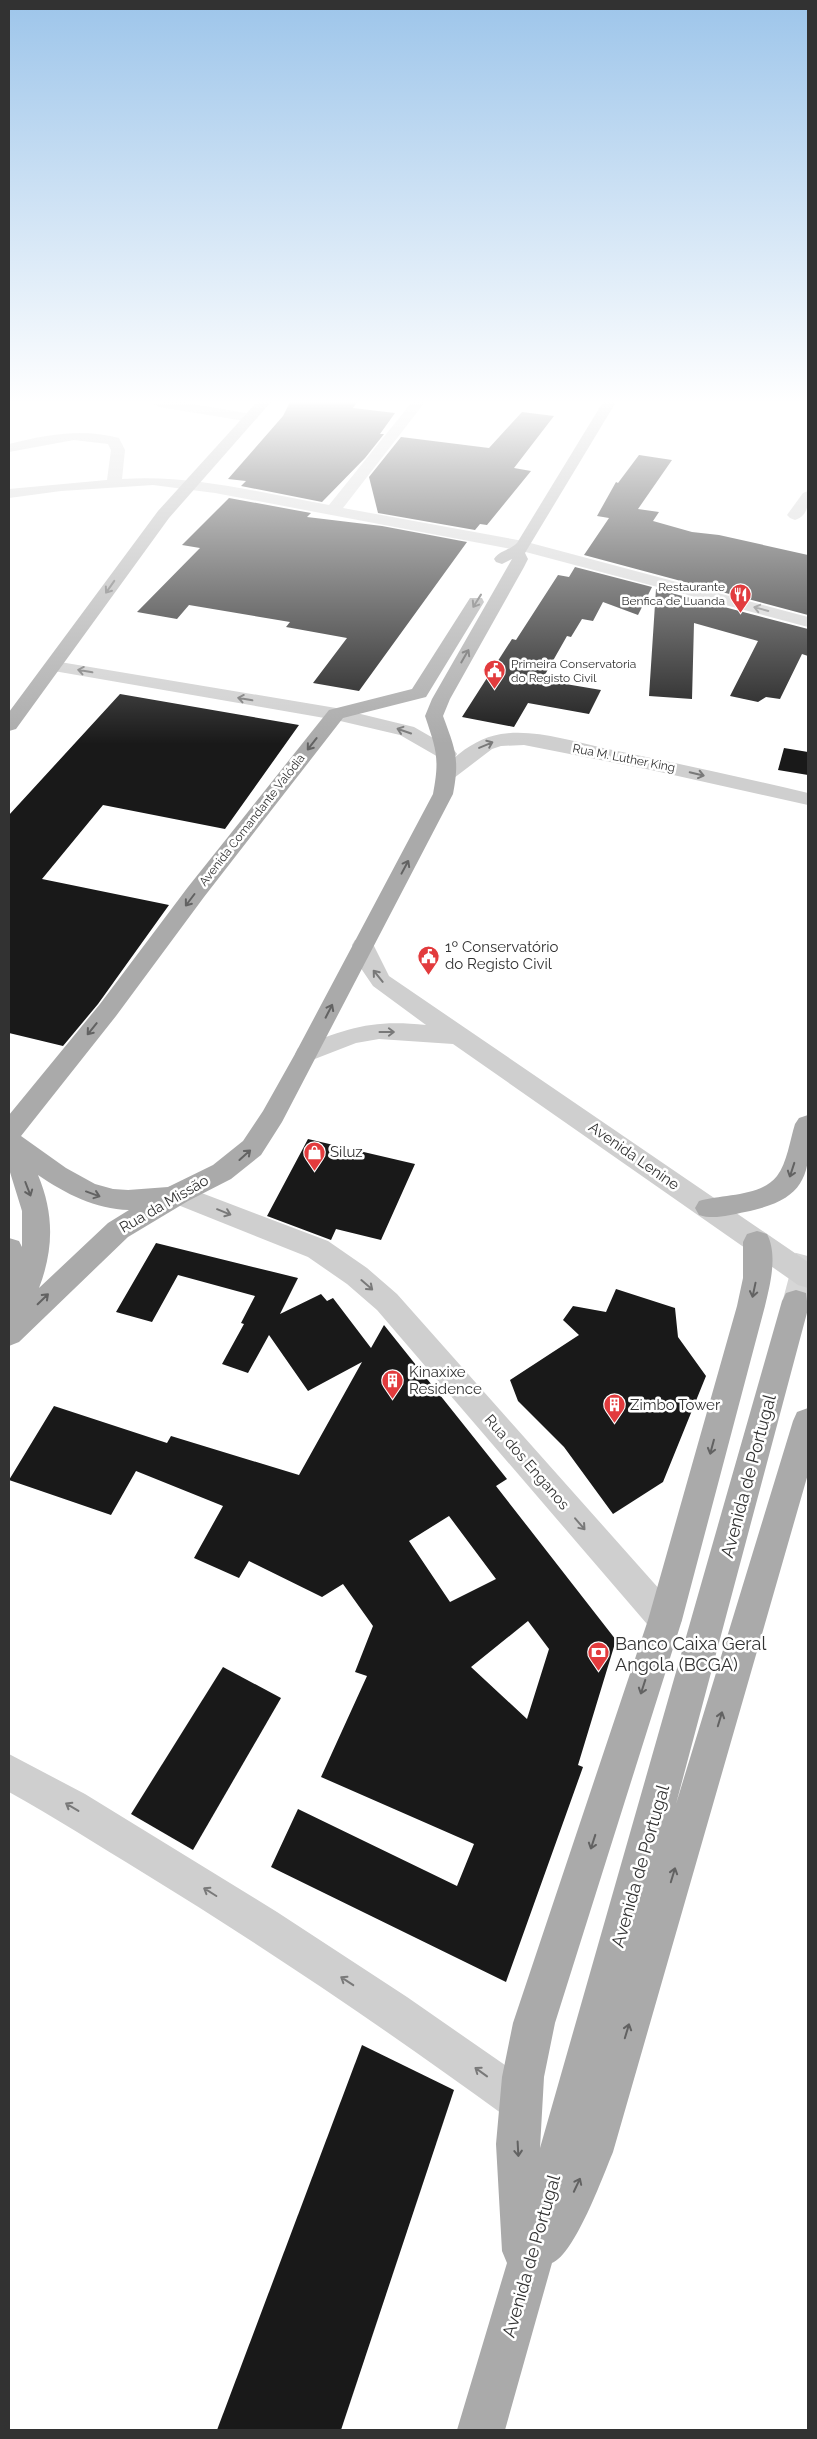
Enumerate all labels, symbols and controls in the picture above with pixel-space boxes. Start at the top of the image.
one-way arrow [105,579,115,593]
place label: Restaurante Benfica de Luanda [622,580,725,608]
restaurant icon: Restaurante Benfica de Luanda [729,582,753,613]
one-way arrow [471,594,481,608]
one-way arrow [754,604,770,613]
one-way arrow [461,650,471,664]
place label: Primeira Conservatoria do Registo Civil [511,657,636,685]
public building icon: Primeira Conservatoria do Registo Civil [483,659,507,690]
one-way arrow [77,666,93,676]
one-way arrow [237,693,253,703]
one-way arrow [397,726,412,735]
one-way arrow [307,738,318,751]
one-way arrow [478,740,493,750]
street label: Rua M. Luther King [572,741,676,775]
street label: Avenida Comandante Valódia [196,751,308,889]
one-way arrow [688,769,704,779]
one-way arrow [400,860,410,875]
one-way arrow [185,893,195,907]
place label: 1º Conservatório do Registo Civil [445,938,559,973]
public building icon: 1º Conservatório do Registo Civil [417,944,441,975]
one-way arrow [373,969,384,982]
one-way arrow [325,1004,334,1019]
one-way arrow [87,1023,98,1036]
one-way arrow [378,1027,395,1037]
street label: Avenida Lenine [585,1118,683,1194]
shop icon: Siluz [302,1140,326,1171]
place label: Siluz [330,1143,363,1161]
one-way arrow [239,1149,252,1161]
one-way arrow [787,1162,797,1178]
street label: Rua da Missão [116,1171,212,1237]
one-way arrow [24,1181,33,1196]
one-way arrow [85,1190,100,1200]
one-way arrow [215,1208,231,1217]
one-way arrow [361,1279,374,1291]
one-way arrow [749,1282,759,1298]
one-way arrow [37,1293,50,1305]
place label: Kinaxixe Residence [409,1363,482,1398]
building icon: Kinaxixe Residence [381,1369,405,1400]
street label: Avenida de Portugal [716,1392,780,1560]
building icon: Zimbo Tower [602,1393,626,1424]
place label: Zimbo Tower [630,1396,721,1414]
street label: Rua dos Enganos [481,1411,573,1513]
one-way arrow [707,1439,717,1455]
one-way arrow [575,1517,586,1530]
place label: Banco Caixa Geral Angola (BCGA) [615,1633,766,1675]
bank icon: Banco Caixa Geral Angola (BCGA) [587,1641,611,1672]
one-way arrow [638,1679,647,1695]
one-way arrow [715,1712,725,1728]
street label: Avenida de Portugal [607,1782,673,1950]
one-way arrow [65,1802,79,1812]
one-way arrow [588,1833,597,1849]
one-way arrow [669,1867,679,1883]
one-way arrow [204,1887,218,1897]
one-way arrow [340,1976,354,1986]
one-way arrow [623,2023,633,2039]
one-way arrow [474,2067,488,2077]
one-way arrow [514,2141,523,2157]
street label: Avenida de Portugal [498,2172,564,2340]
one-way arrow [573,2178,583,2193]

